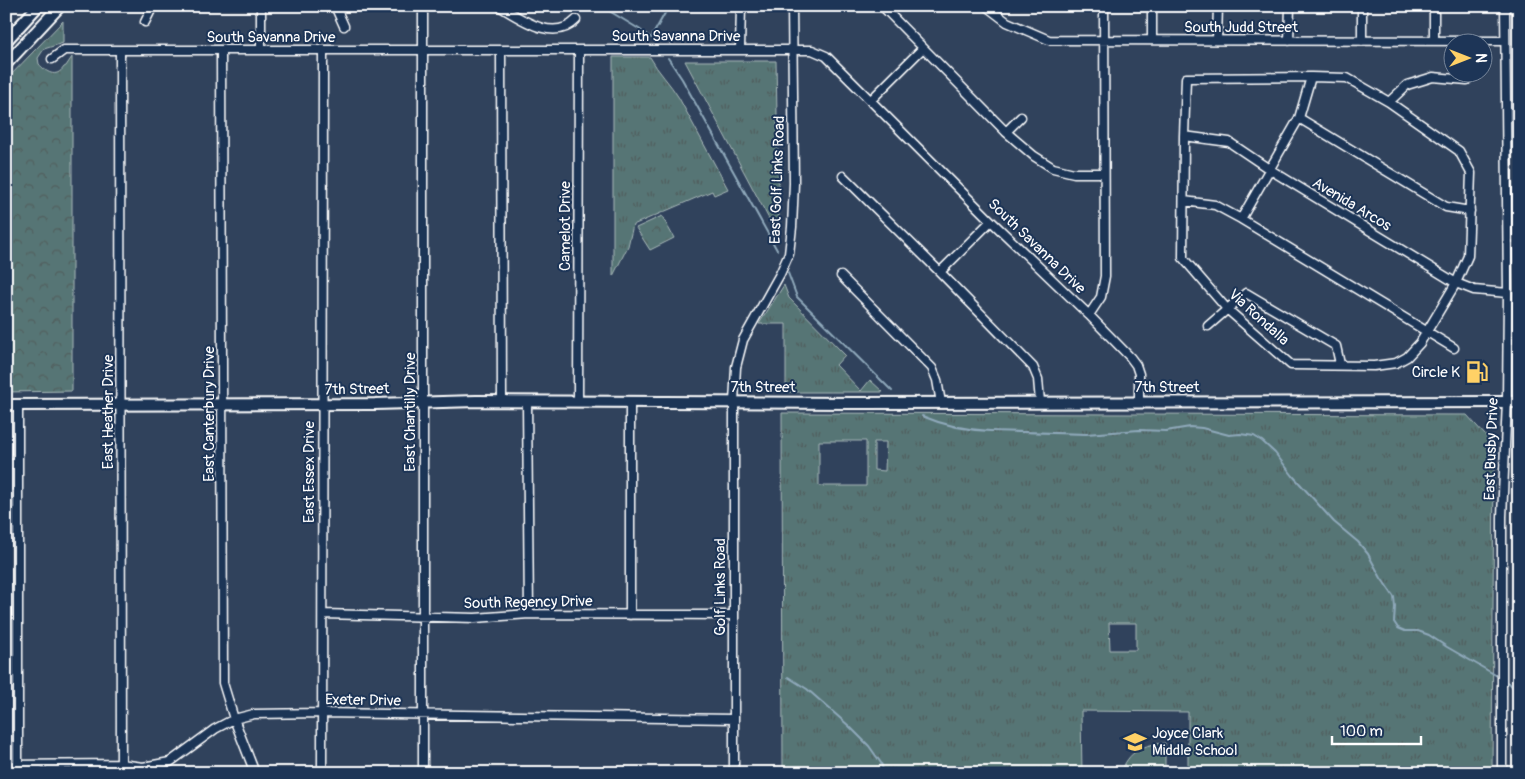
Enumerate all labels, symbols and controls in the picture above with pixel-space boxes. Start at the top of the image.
street label: South Judd Street [1184,18,1299,37]
street label: South Savanna Drive [612,27,741,46]
street label: South Savanna Drive [207,28,336,47]
north arrow [1442,32,1492,82]
text: N [1472,53,1489,63]
street label: East Golf Links Road [766,115,789,245]
street label: Avenida Arcos [1309,173,1395,236]
street label: Camelot Drive [556,180,575,271]
street label: South Savanna Drive [984,195,1090,298]
street label: Via Rondalla [1224,285,1293,350]
street label: East Canterbury Drive [200,346,219,482]
street label: East Chantilly Drive [401,352,420,472]
street label: East Heather Drive [99,354,118,469]
fuel station icon: Circle K [1464,359,1490,385]
place label: Circle K [1412,363,1460,382]
street label: 7th Street [731,378,796,397]
street label: 7th Street [1135,378,1200,397]
street label: 7th Street [324,379,391,400]
street label: East Busby Drive [1480,397,1503,501]
street label: East Essex Drive [300,420,319,523]
street label: Golf Links Road [711,538,730,636]
street label: South Regency Drive [463,592,593,613]
street label: Exeter Drive [325,690,402,711]
scale bar [1332,714,1421,746]
text: 100 m [1340,722,1383,741]
place label: Joyce Clark Middle School [1152,724,1237,760]
school or university icon: Joyce Clark Middle School [1122,729,1148,755]

